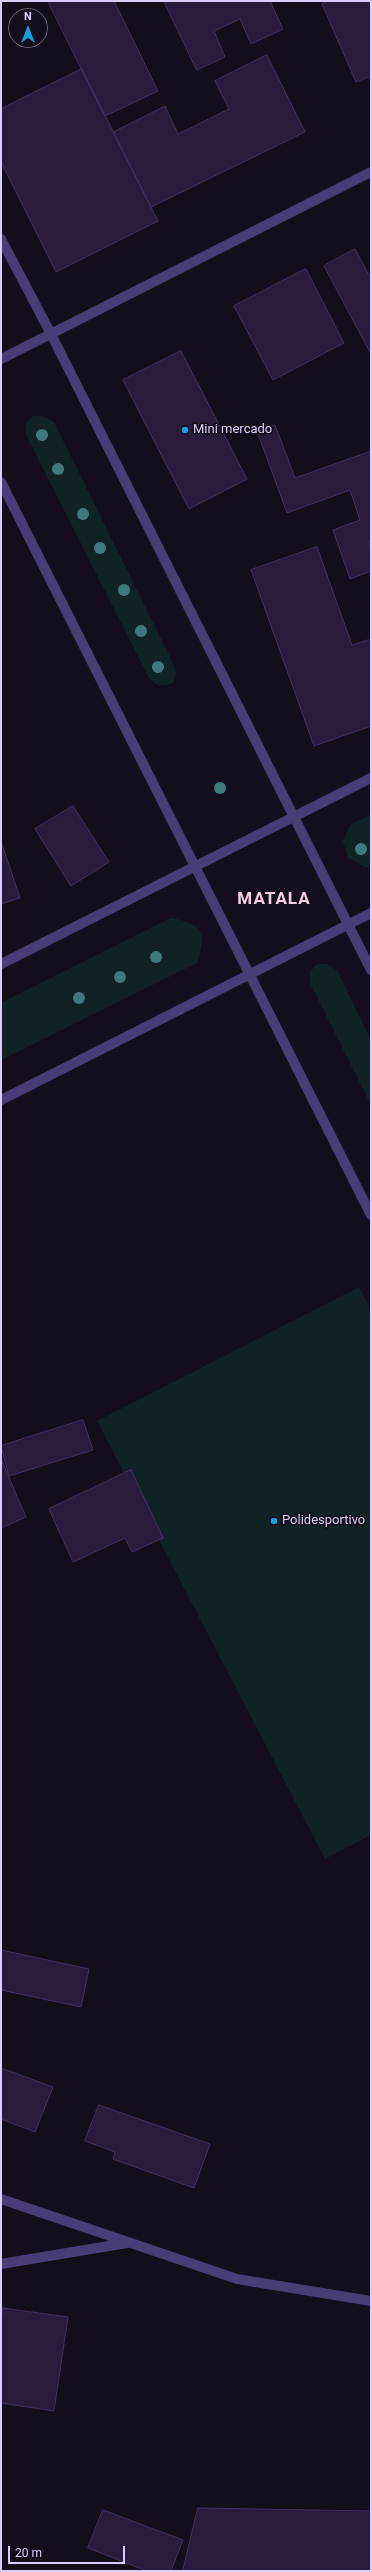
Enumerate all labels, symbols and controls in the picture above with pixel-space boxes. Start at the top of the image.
north arrow [8,8,48,48]
text: N [24,10,32,23]
place label: Mini mercado [193,422,272,438]
marker: Mini mercado [180,425,190,435]
district label: MATALA [237,890,311,910]
place label: Polidesportivo [282,1513,365,1529]
marker: Polidesportivo [269,1516,279,1526]
scale bar [10,2538,127,2564]
text: 20 m [15,2546,42,2560]

